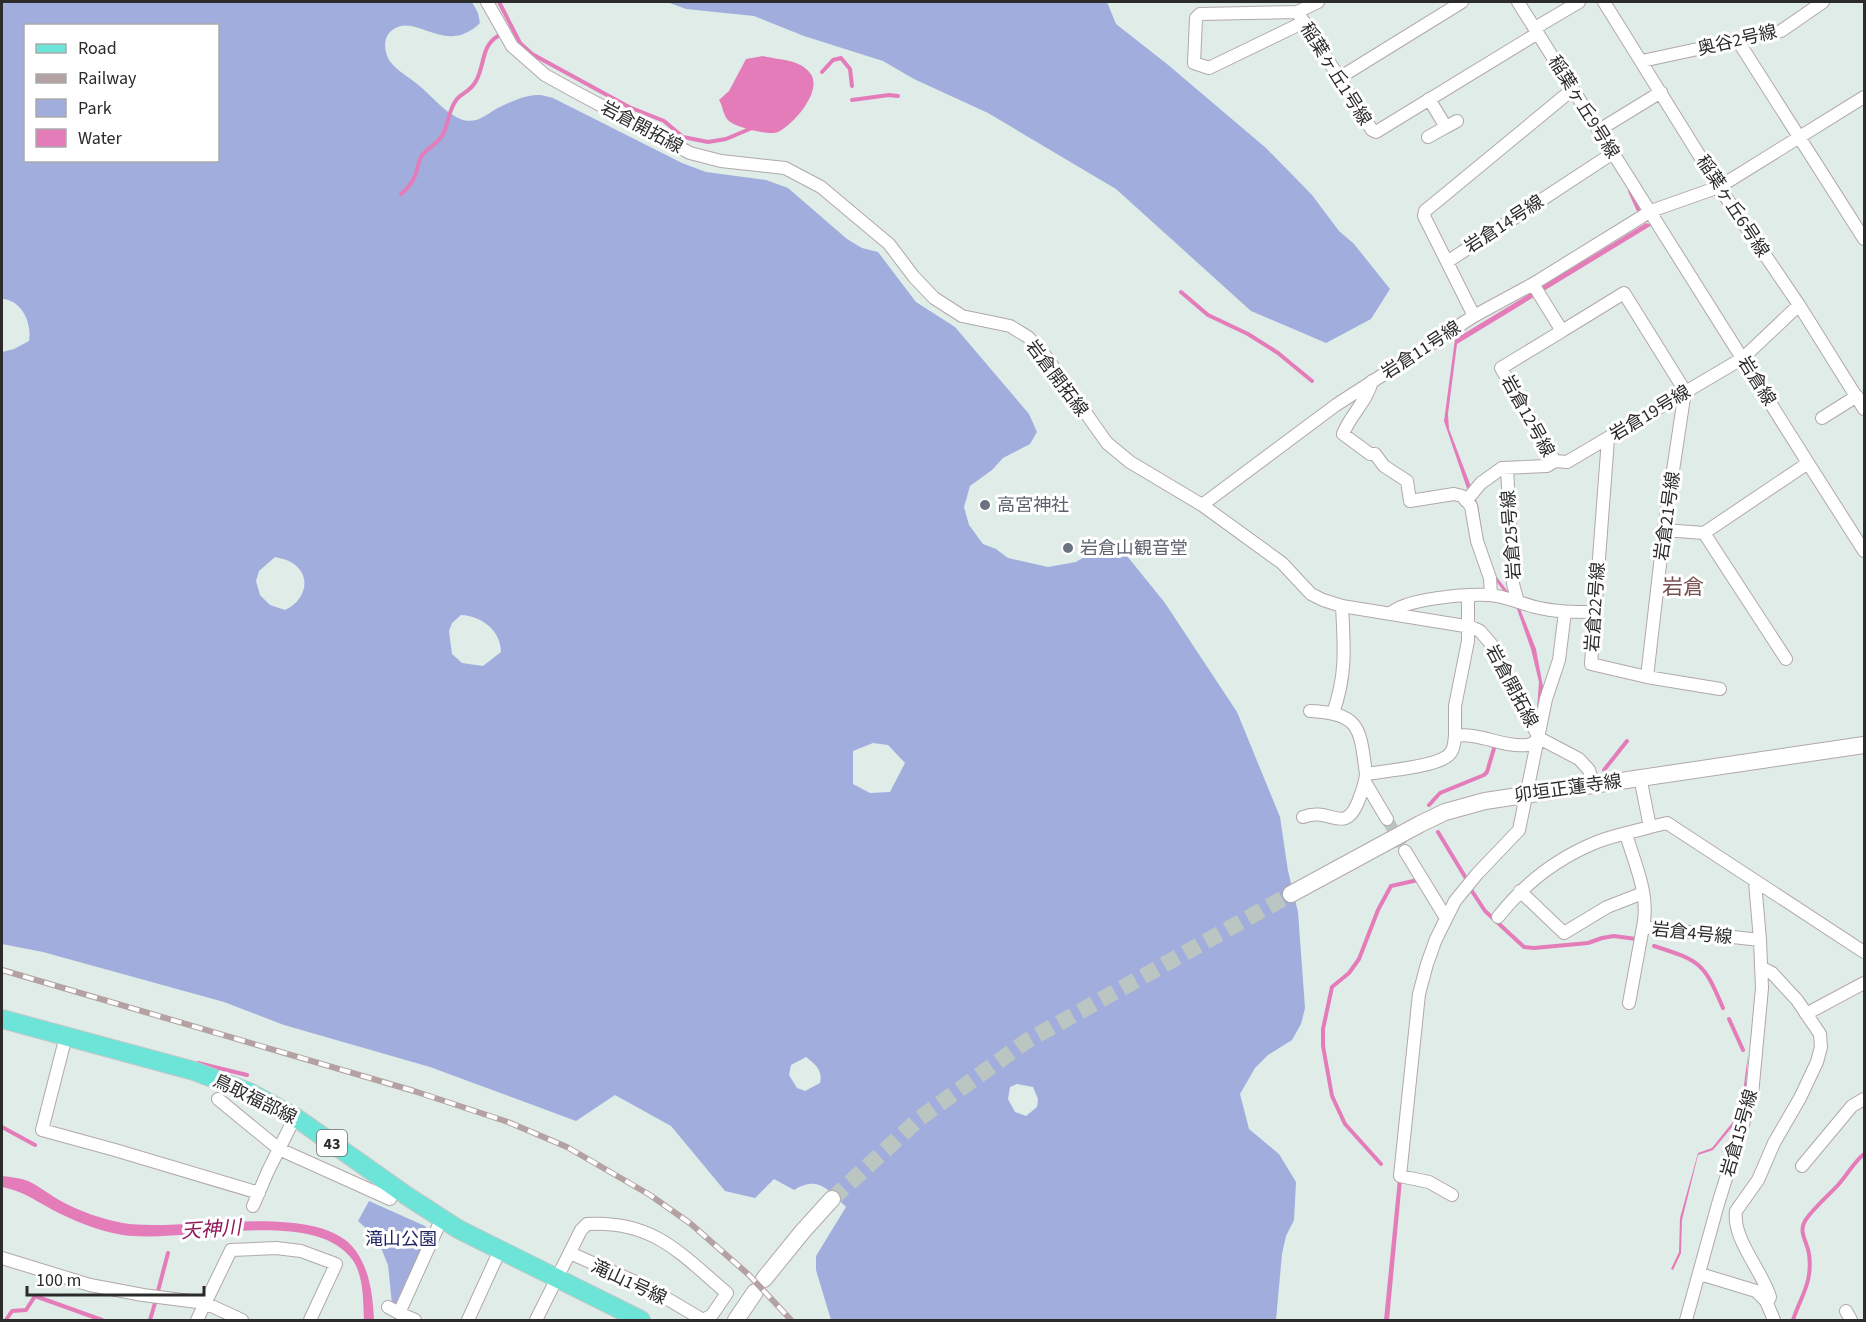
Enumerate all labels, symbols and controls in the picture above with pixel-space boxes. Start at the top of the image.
street label: 稲葉ヶ丘1号線 [1294,18,1377,130]
street label: 奥谷2号線 [1695,19,1779,62]
legend [24,24,219,162]
text: Road [78,36,117,61]
street label: 稲葉ヶ丘9号線 [1542,51,1625,163]
text: Railway [78,66,137,91]
street label: 岩倉開拓線 [596,95,687,160]
text: Park [78,96,112,121]
text: Water [78,126,122,151]
street label: 稲葉ヶ丘6号線 [1690,150,1775,262]
street label: 岩倉14号線 [1460,189,1549,259]
street label: 岩倉11号線 [1377,315,1466,385]
street label: 岩倉開拓線 [1020,335,1094,422]
street label: 岩倉線 [1732,352,1781,411]
street label: 岩倉12号線 [1495,371,1560,462]
street label: 岩倉19号線 [1605,380,1695,447]
street label: 岩倉21号線 [1649,470,1686,562]
street label: 岩倉25号線 [1496,489,1527,581]
place label: 高宮神社 [997,493,1069,518]
marker: 高宮神社 [978,498,992,512]
place label: 岩倉山観音堂 [1080,536,1188,561]
marker: 岩倉山観音堂 [1061,541,1075,555]
street label: 岩倉22号線 [1580,561,1611,653]
district label: 岩倉 [1662,572,1704,602]
street label: 岩倉開拓線 [1479,641,1544,732]
street label: 卯垣正蓮寺線 [1513,769,1623,808]
street label: 岩倉4号線 [1650,917,1734,950]
street label: 鳥取福部線 [209,1068,301,1130]
street label: 岩倉15号線 [1715,1086,1764,1180]
road number: 43 [317,1130,347,1156]
water label: 天神川 [180,1214,244,1246]
park label: 滝山公園 [365,1227,437,1252]
street label: 滝山1号線 [587,1254,671,1311]
scale bar [27,1259,204,1297]
text: 100 m [36,1268,81,1293]

